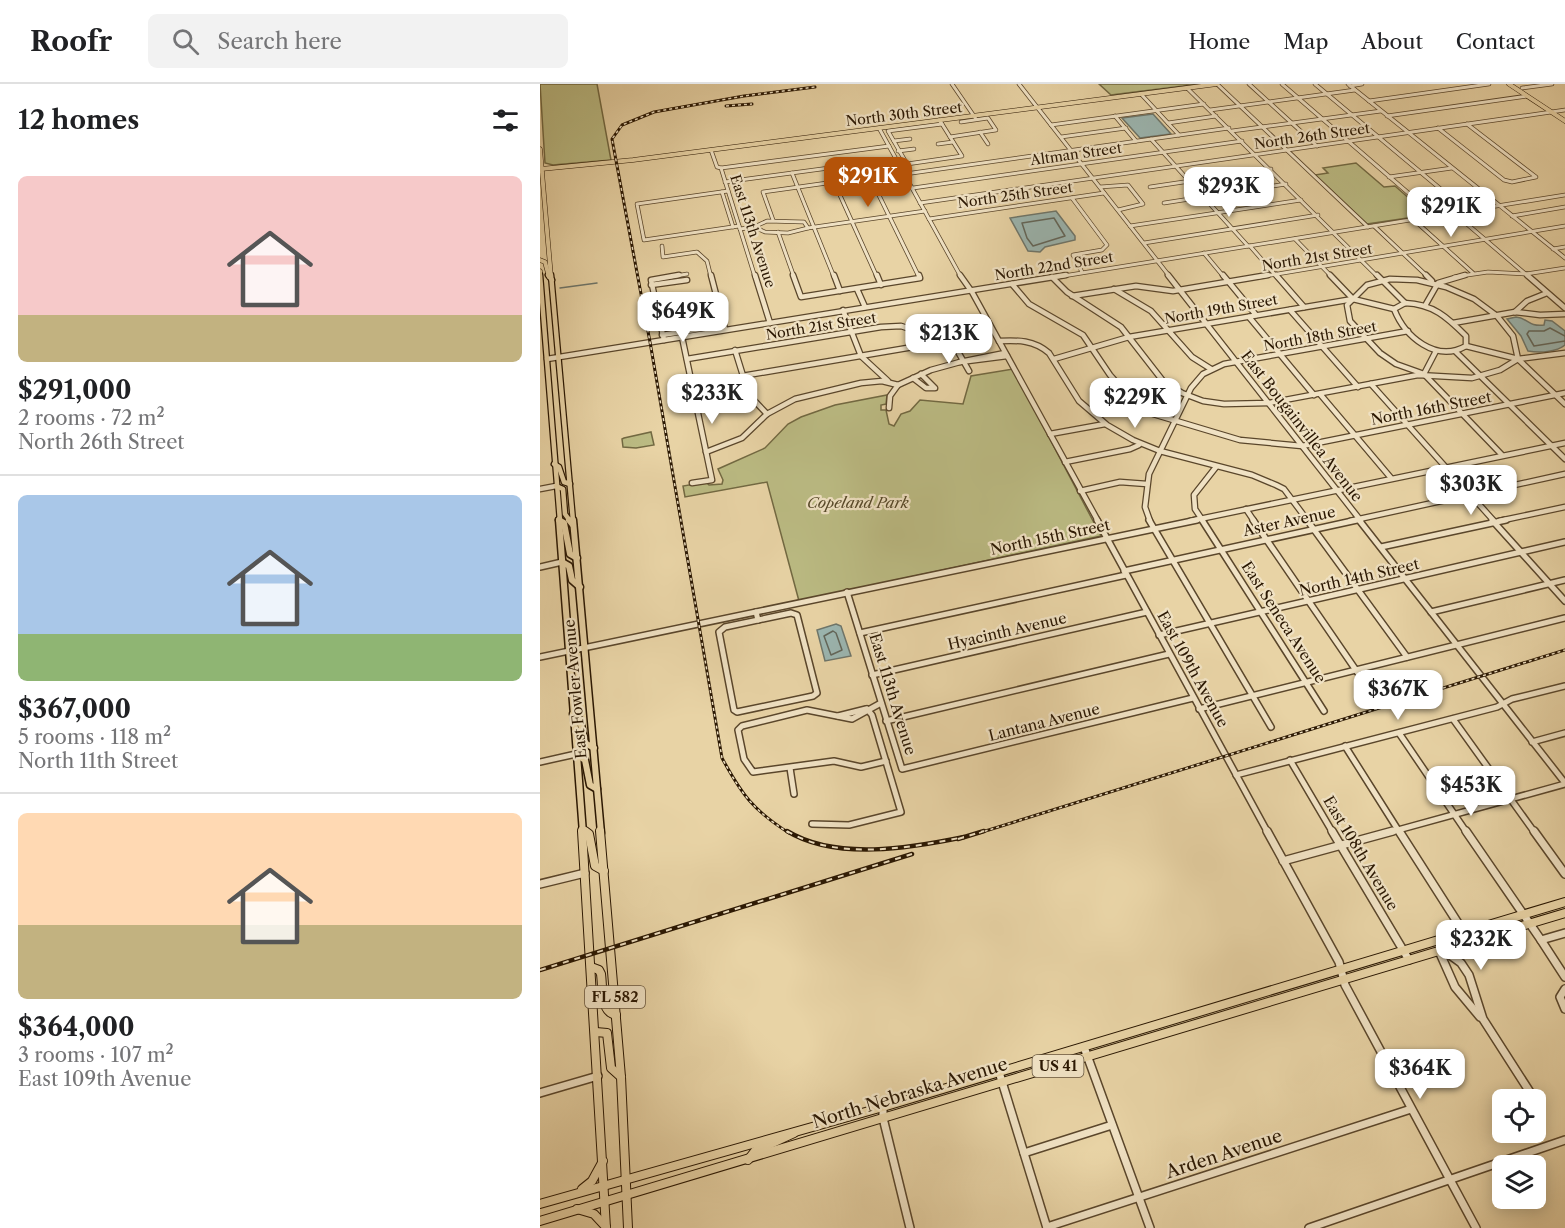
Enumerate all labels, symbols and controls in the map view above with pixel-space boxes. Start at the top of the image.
search box [148,14,568,68]
text: Roofr [30,24,112,58]
icon: search [169,25,202,58]
text: Search here [217,28,342,55]
text: Home [1189,29,1250,54]
text: Map [1283,29,1328,54]
text: About [1361,29,1423,54]
text: Contact [1456,29,1535,54]
street label: North 30th Street [845,98,963,130]
text: 12 homes [18,104,139,136]
icon: filters [489,104,522,137]
street label: North 26th Street [1253,119,1371,153]
street label: Altman Street [1028,139,1123,169]
pin: $291K [826,157,910,208]
text: $291K [838,164,898,188]
pin: $293K [1187,167,1271,218]
street label: East 113th Avenue [726,172,780,290]
text: $293K [1198,174,1260,198]
street label: North 25th Street [956,178,1074,212]
pin: $291K [1409,187,1493,238]
text: $291K [1421,194,1481,218]
icon: home [216,215,324,323]
street label: North 21st Street [1261,239,1373,275]
street label: North 22nd Street [993,248,1115,284]
street label: North 19th Street [1163,290,1279,328]
pin: $649K [641,292,725,343]
text: $649K [652,299,714,323]
street label: North 21st Street [765,308,877,344]
pin: $213K [907,314,991,365]
street label: North 18th Street [1262,317,1378,355]
text: $213K [919,321,979,345]
street label: East Bougainvillea Avenue [1237,347,1367,505]
text: $291,000 [18,374,132,406]
pin: $233K [670,374,754,425]
pin: $229K [1093,378,1177,429]
text: $233K [681,381,743,405]
text: $229K [1104,385,1166,409]
street label: North 16th Street [1369,387,1494,429]
text: 2 rooms · 72 m² [18,406,165,430]
text: North 26th Street [18,430,184,454]
pin: $303K [1429,465,1513,516]
text: $303K [1440,472,1502,496]
park label: Copeland Park [807,493,909,512]
street label: Aster Avenue [1240,502,1337,540]
street label: North 15th Street [988,515,1112,559]
icon: home [216,534,324,642]
street label: North 14th Street [1297,554,1421,600]
street label: East Seneca Avenue [1237,557,1331,687]
street label: Hyacinth Avenue [946,608,1068,654]
street label: East 109th Avenue [1153,608,1233,730]
street label: East Fowler Avenue [559,619,591,759]
street label: East 113th Avenue [865,631,921,757]
pin: $367K [1356,670,1440,721]
text: $367K [1368,677,1428,701]
text: $367,000 [18,693,131,725]
street label: Lantana Avenue [986,699,1102,745]
text: 5 rooms · 118 m² [18,725,171,749]
text: North 11th Street [18,749,178,773]
pin: $453K [1429,766,1513,817]
text: $453K [1440,773,1502,797]
street label: East 108th Avenue [1319,792,1403,914]
icon: home [216,852,324,960]
pin: $232K [1439,920,1523,971]
text: $232K [1450,927,1512,951]
road number: FL 582 [585,986,645,1008]
text: $364,000 [18,1011,135,1043]
text: 3 rooms · 107 m² [18,1043,174,1067]
pin: $364K [1378,1049,1462,1100]
street label: North Nebraska Avenue [810,1053,1010,1133]
road number: US 41 [1032,1055,1084,1077]
text: $364K [1389,1056,1451,1080]
text: East 109th Avenue [18,1067,191,1091]
map controls [1492,1089,1546,1209]
button: locate [1492,1089,1546,1143]
street label: Arden Avenue [1162,1125,1285,1183]
button: layers [1492,1155,1546,1209]

